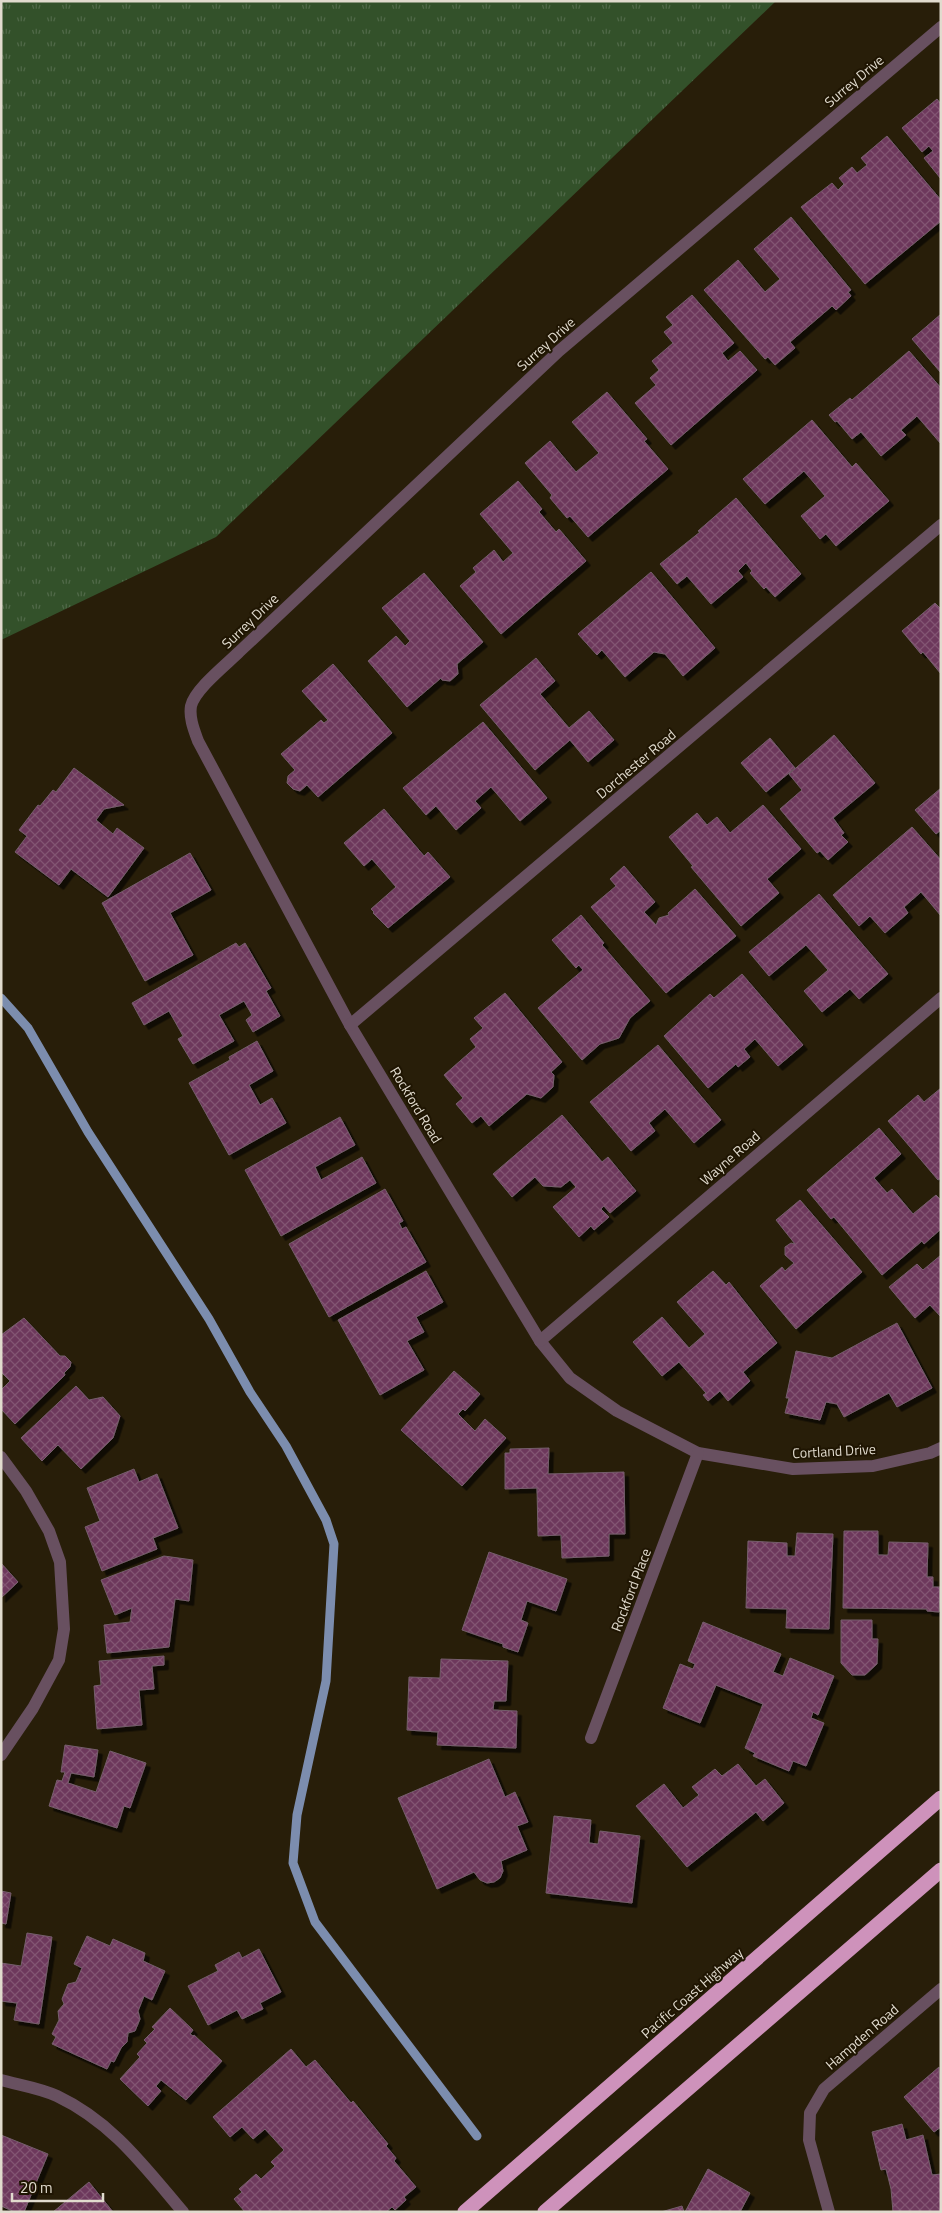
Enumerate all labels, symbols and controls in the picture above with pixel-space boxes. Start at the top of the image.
street label: Surrey Drive [819,49,888,112]
street label: Surrey Drive [512,312,579,376]
street label: Surrey Drive [216,588,283,653]
street label: Dorchester Road [591,724,680,803]
street label: Rockford Road [385,1062,448,1147]
street label: Wayne Road [695,1125,764,1190]
street label: Cortland Drive [792,1438,876,1463]
street label: Rockford Place [605,1545,656,1634]
street label: Pacific Coast Highway [636,1942,747,2043]
street label: Hampden Road [820,1999,903,2074]
scale bar [12,2170,104,2202]
text: 20 m [20,2176,53,2199]

